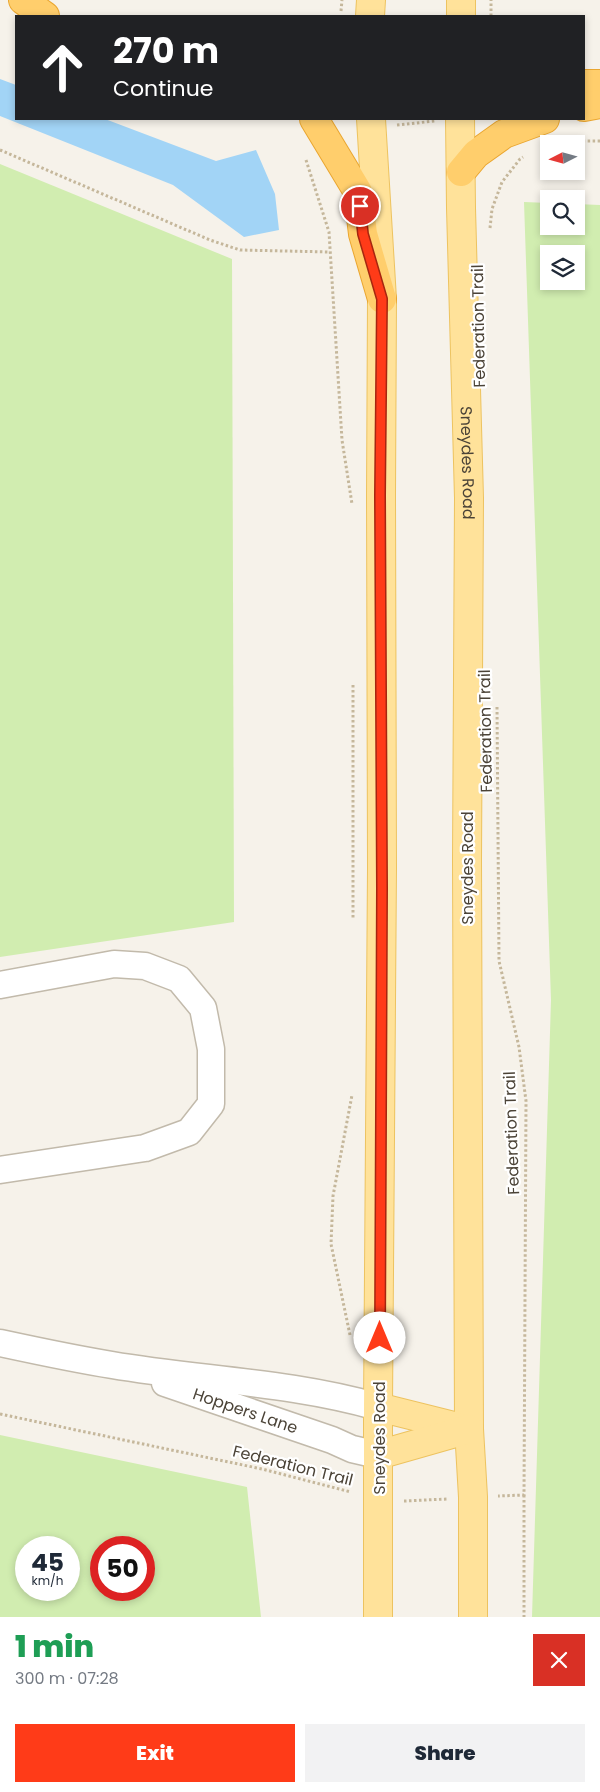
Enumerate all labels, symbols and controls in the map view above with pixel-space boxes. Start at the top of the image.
text: 270 m [113,26,219,75]
icon: ahead [30,35,95,100]
text: Continue [113,73,213,104]
north arrow [540,135,585,180]
map controls [540,135,585,290]
pin [339,185,381,227]
button: search [540,190,585,235]
icon: arrive [346,192,374,220]
button: layers [540,245,585,290]
street label: Federation Trail [466,264,491,388]
street label: Sneydes Road [454,406,480,520]
street label: Federation Trail [473,669,498,793]
street label: Sneydes Road [456,811,479,925]
street label: Federation Trail [498,1071,525,1195]
position arrow [353,1311,405,1363]
street label: Sneydes Road [368,1381,391,1495]
street label: Hoppers Lane [190,1382,301,1440]
street label: Federation Trail [230,1439,356,1492]
speed limit sign: 50 [90,1536,155,1601]
text: 45 [31,1545,64,1580]
text: km/h [32,1572,63,1589]
text: 1 min [15,1625,94,1668]
button: close [533,1634,585,1686]
text: 300 m · 07:28 [15,1667,119,1690]
button: Exit [15,1724,295,1782]
button: Share [305,1724,585,1782]

